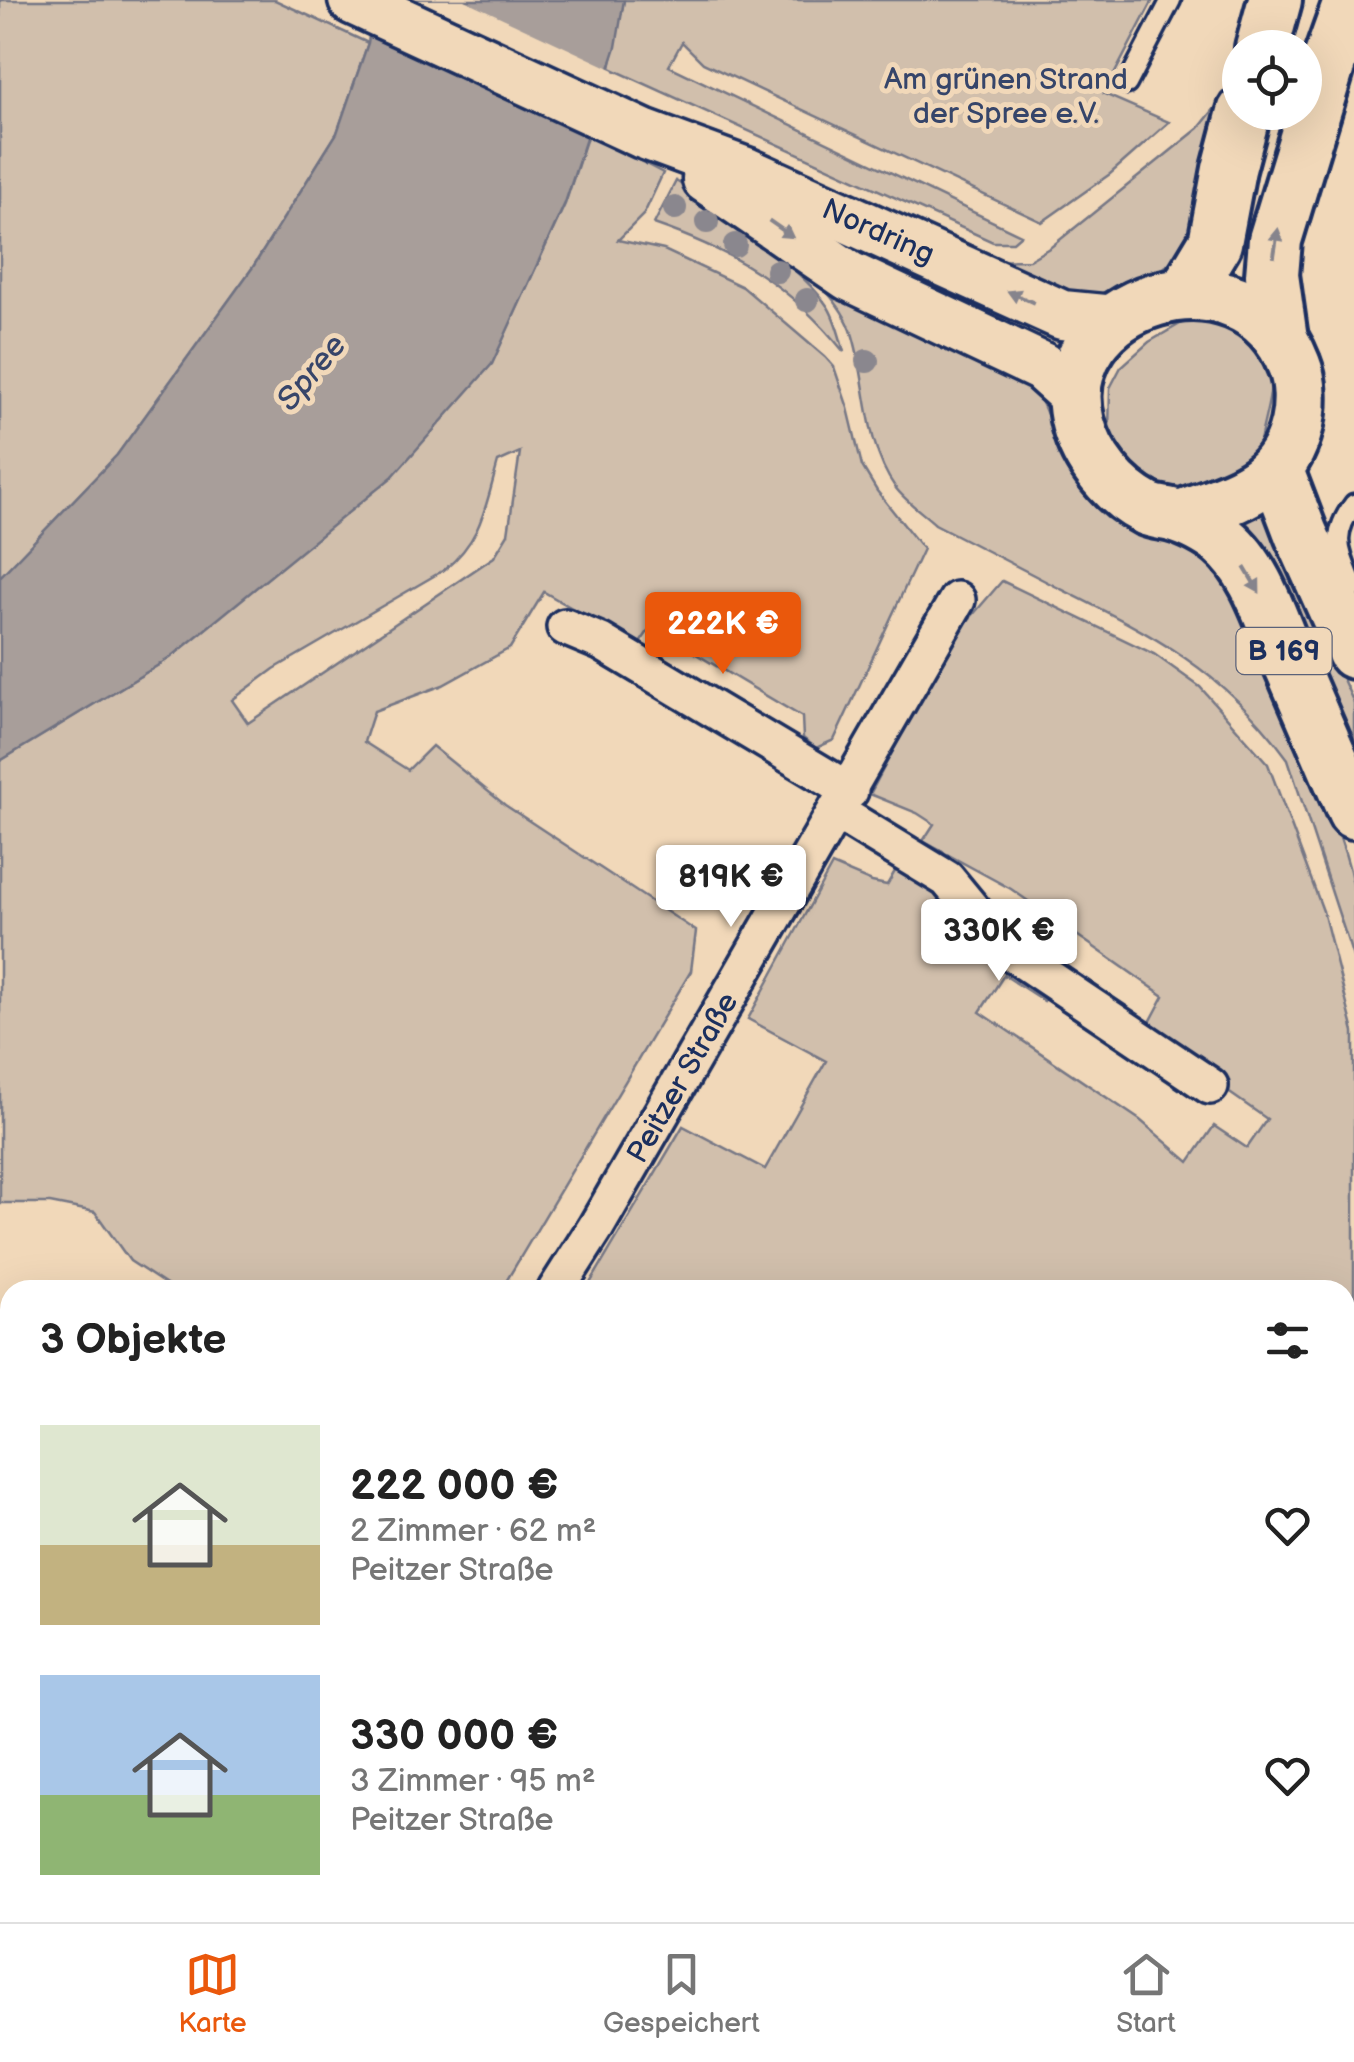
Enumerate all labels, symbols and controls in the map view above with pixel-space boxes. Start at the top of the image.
map controls [1222,30,1322,130]
button: locate [1222,30,1322,130]
park label: Am grünen Strand der Spree e.V. [884,62,1128,132]
street label: Nordring [816,191,940,273]
one-way arrow [767,219,794,238]
one-way arrow [1269,226,1285,258]
one-way arrow [1006,289,1036,305]
water label: Spree [269,327,355,419]
one-way arrow [1242,566,1260,594]
pin: 222K € [642,592,804,677]
text: 222K € [667,605,779,644]
road number: B 169 [1236,628,1332,674]
pin: 819K € [650,845,812,930]
text: 819K € [678,858,784,897]
pin: 330K € [918,899,1080,984]
text: 330K € [943,912,1055,951]
street label: Peitzer Straße [620,986,746,1170]
icon: filters [1260,1313,1315,1368]
text: 3 Objekte [40,1315,226,1366]
text: 222 000 € [350,1461,558,1512]
icon: home [120,1465,240,1585]
icon: heart [1260,1498,1315,1553]
text: 2 Zimmer · 62 m² [350,1512,596,1551]
text: Peitzer Straße [350,1551,554,1590]
text: 330 000 € [350,1711,558,1762]
icon: home [120,1715,240,1835]
icon: heart [1260,1748,1315,1803]
text: 3 Zimmer · 95 m² [350,1762,596,1801]
text: Peitzer Straße [350,1801,554,1840]
tab: Karte [178,1947,247,2040]
tab: Gespeichert [603,1947,760,2040]
tab: Start [1116,1947,1176,2040]

